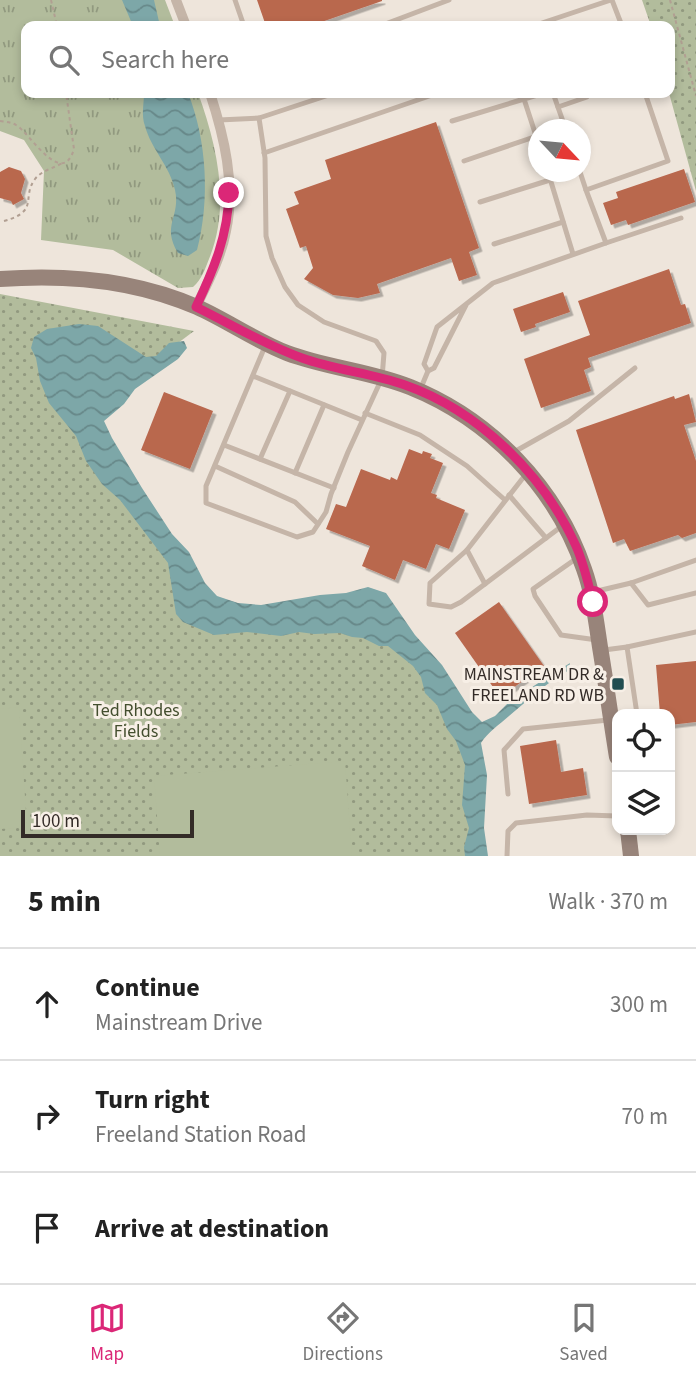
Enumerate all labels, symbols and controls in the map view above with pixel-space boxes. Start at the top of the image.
search box [21,21,675,98]
icon: search [45,41,83,79]
text: Search here [101,41,229,78]
north arrow [528,119,591,182]
route end [213,177,244,208]
route start [577,586,608,617]
place label: MAINSTREAM DR & FREELAND RD WB [464,662,604,708]
marker: MAINSTREAM DR & FREELAND RD WB [610,676,626,692]
park label: Ted Rhodes Fields [92,698,180,744]
map controls [612,709,675,835]
button: locate [612,709,675,772]
button: layers [612,772,675,835]
scale bar [21,807,194,839]
text: 100 m [32,808,80,835]
text: 5 min [28,880,101,923]
text: Walk · 370 m [549,885,668,918]
text: Continue [95,969,200,1006]
icon: ahead [28,985,66,1023]
text: 300 m [610,988,668,1021]
text: Mainstream Drive [95,1006,262,1039]
text: Turn right [95,1081,210,1118]
icon: right [28,1097,66,1135]
text: 70 m [621,1100,668,1133]
text: Freeland Station Road [95,1118,307,1151]
icon: arrive [28,1209,66,1247]
text: Arrive at destination [95,1210,329,1247]
tab: Map [88,1299,126,1368]
tab: Directions [303,1299,383,1368]
tab: Saved [559,1299,608,1368]

